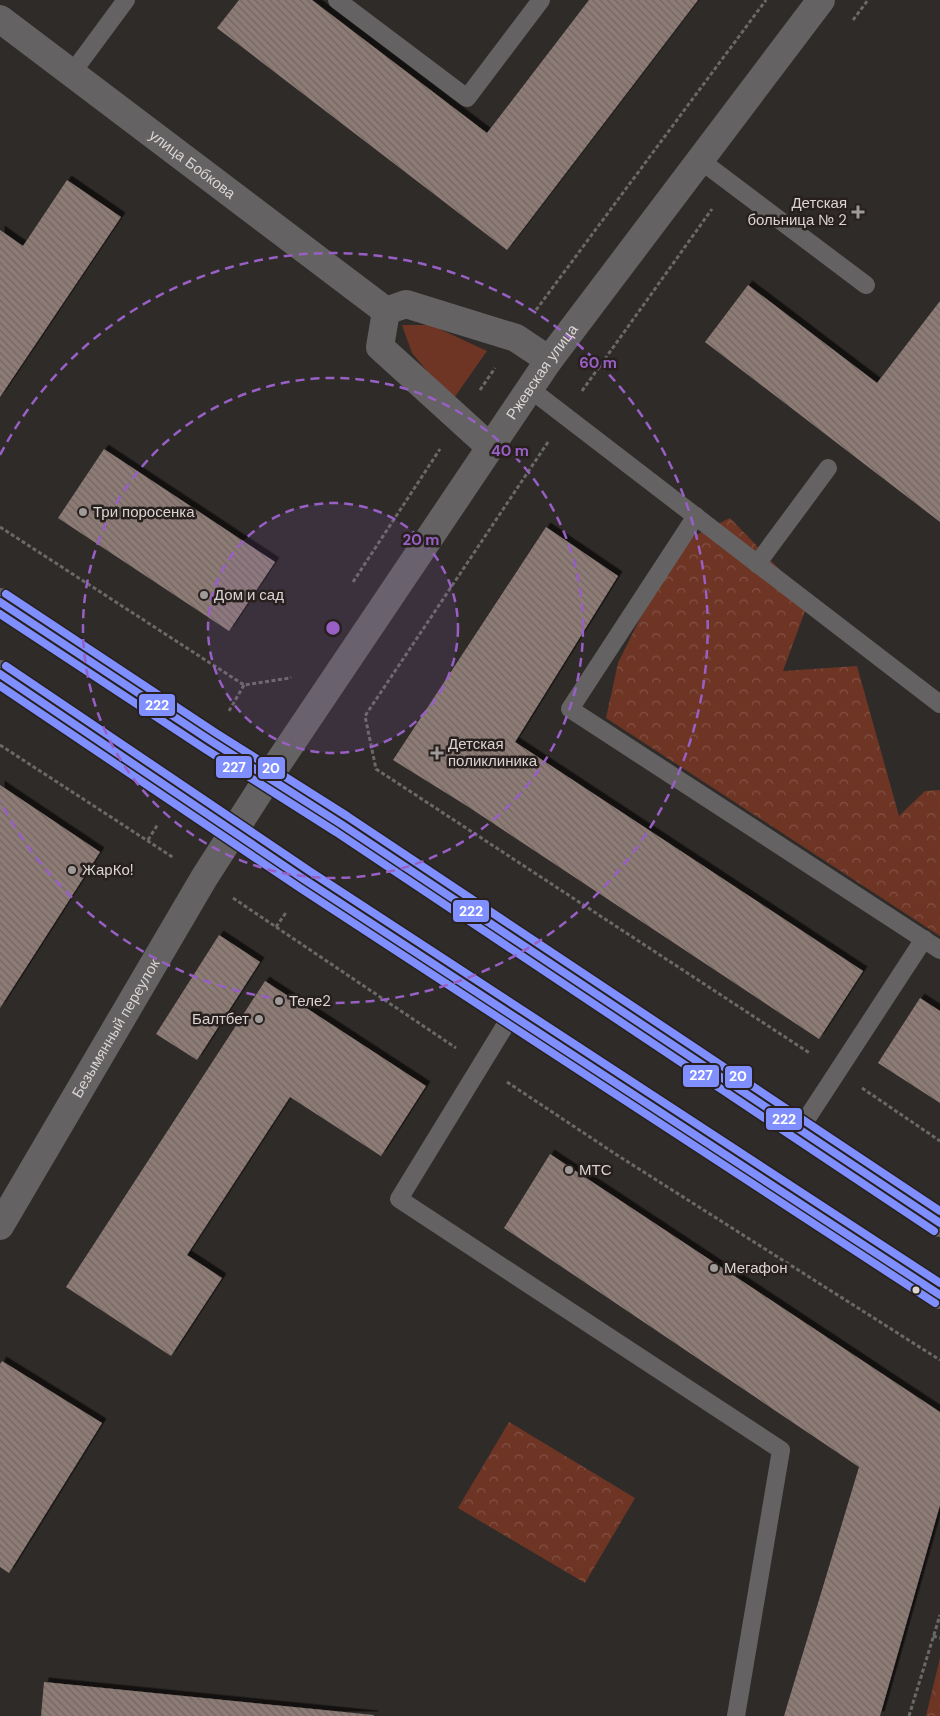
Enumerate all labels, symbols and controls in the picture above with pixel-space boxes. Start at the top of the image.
street label: улица Бобкова [145,125,240,204]
place label: Детская больница № 2 [748,193,847,230]
marker: Детская больница № 2 [851,205,865,219]
street label: Ржевская улица [502,320,583,424]
text: 60 m [579,353,617,373]
text: 40 m [491,441,529,461]
place label: Три поросенка [93,502,195,522]
marker: Три поросенка [77,506,89,518]
text: 20 m [403,530,439,550]
place label: Дом и сад [214,585,284,605]
marker: Дом и сад [198,589,210,601]
centre of rings [324,619,342,637]
line badge: 222 [138,693,176,717]
text: 222 [145,696,169,714]
place label: Детская поликлиника [448,734,538,771]
marker: Детская поликлиника [430,746,444,760]
line badge: 227 [215,755,253,779]
line badge: 20 [257,756,286,780]
text: 227 [222,758,246,776]
text: 20 [262,759,280,777]
place label: ЖарКо! [82,860,134,880]
marker: ЖарКо! [66,864,78,876]
line badge: 222 [452,899,490,923]
text: 222 [459,902,483,920]
street label: Безымянный переулок [67,955,165,1102]
place label: Теле2 [289,991,331,1011]
marker: Теле2 [273,995,285,1007]
place label: Балтбет [192,1009,249,1029]
marker: Балтбет [253,1013,265,1025]
line badge: 227 [682,1064,720,1088]
line badge: 20 [724,1065,753,1089]
text: 227 [689,1066,713,1084]
text: 20 [729,1067,747,1085]
line badge: 222 [765,1107,803,1131]
text: 222 [772,1110,796,1128]
place label: МТС [579,1160,612,1180]
marker: МТС [563,1164,575,1176]
place label: Мегафон [724,1258,787,1278]
marker: Мегафон [708,1262,720,1274]
unlabelled marker [911,1285,921,1295]

